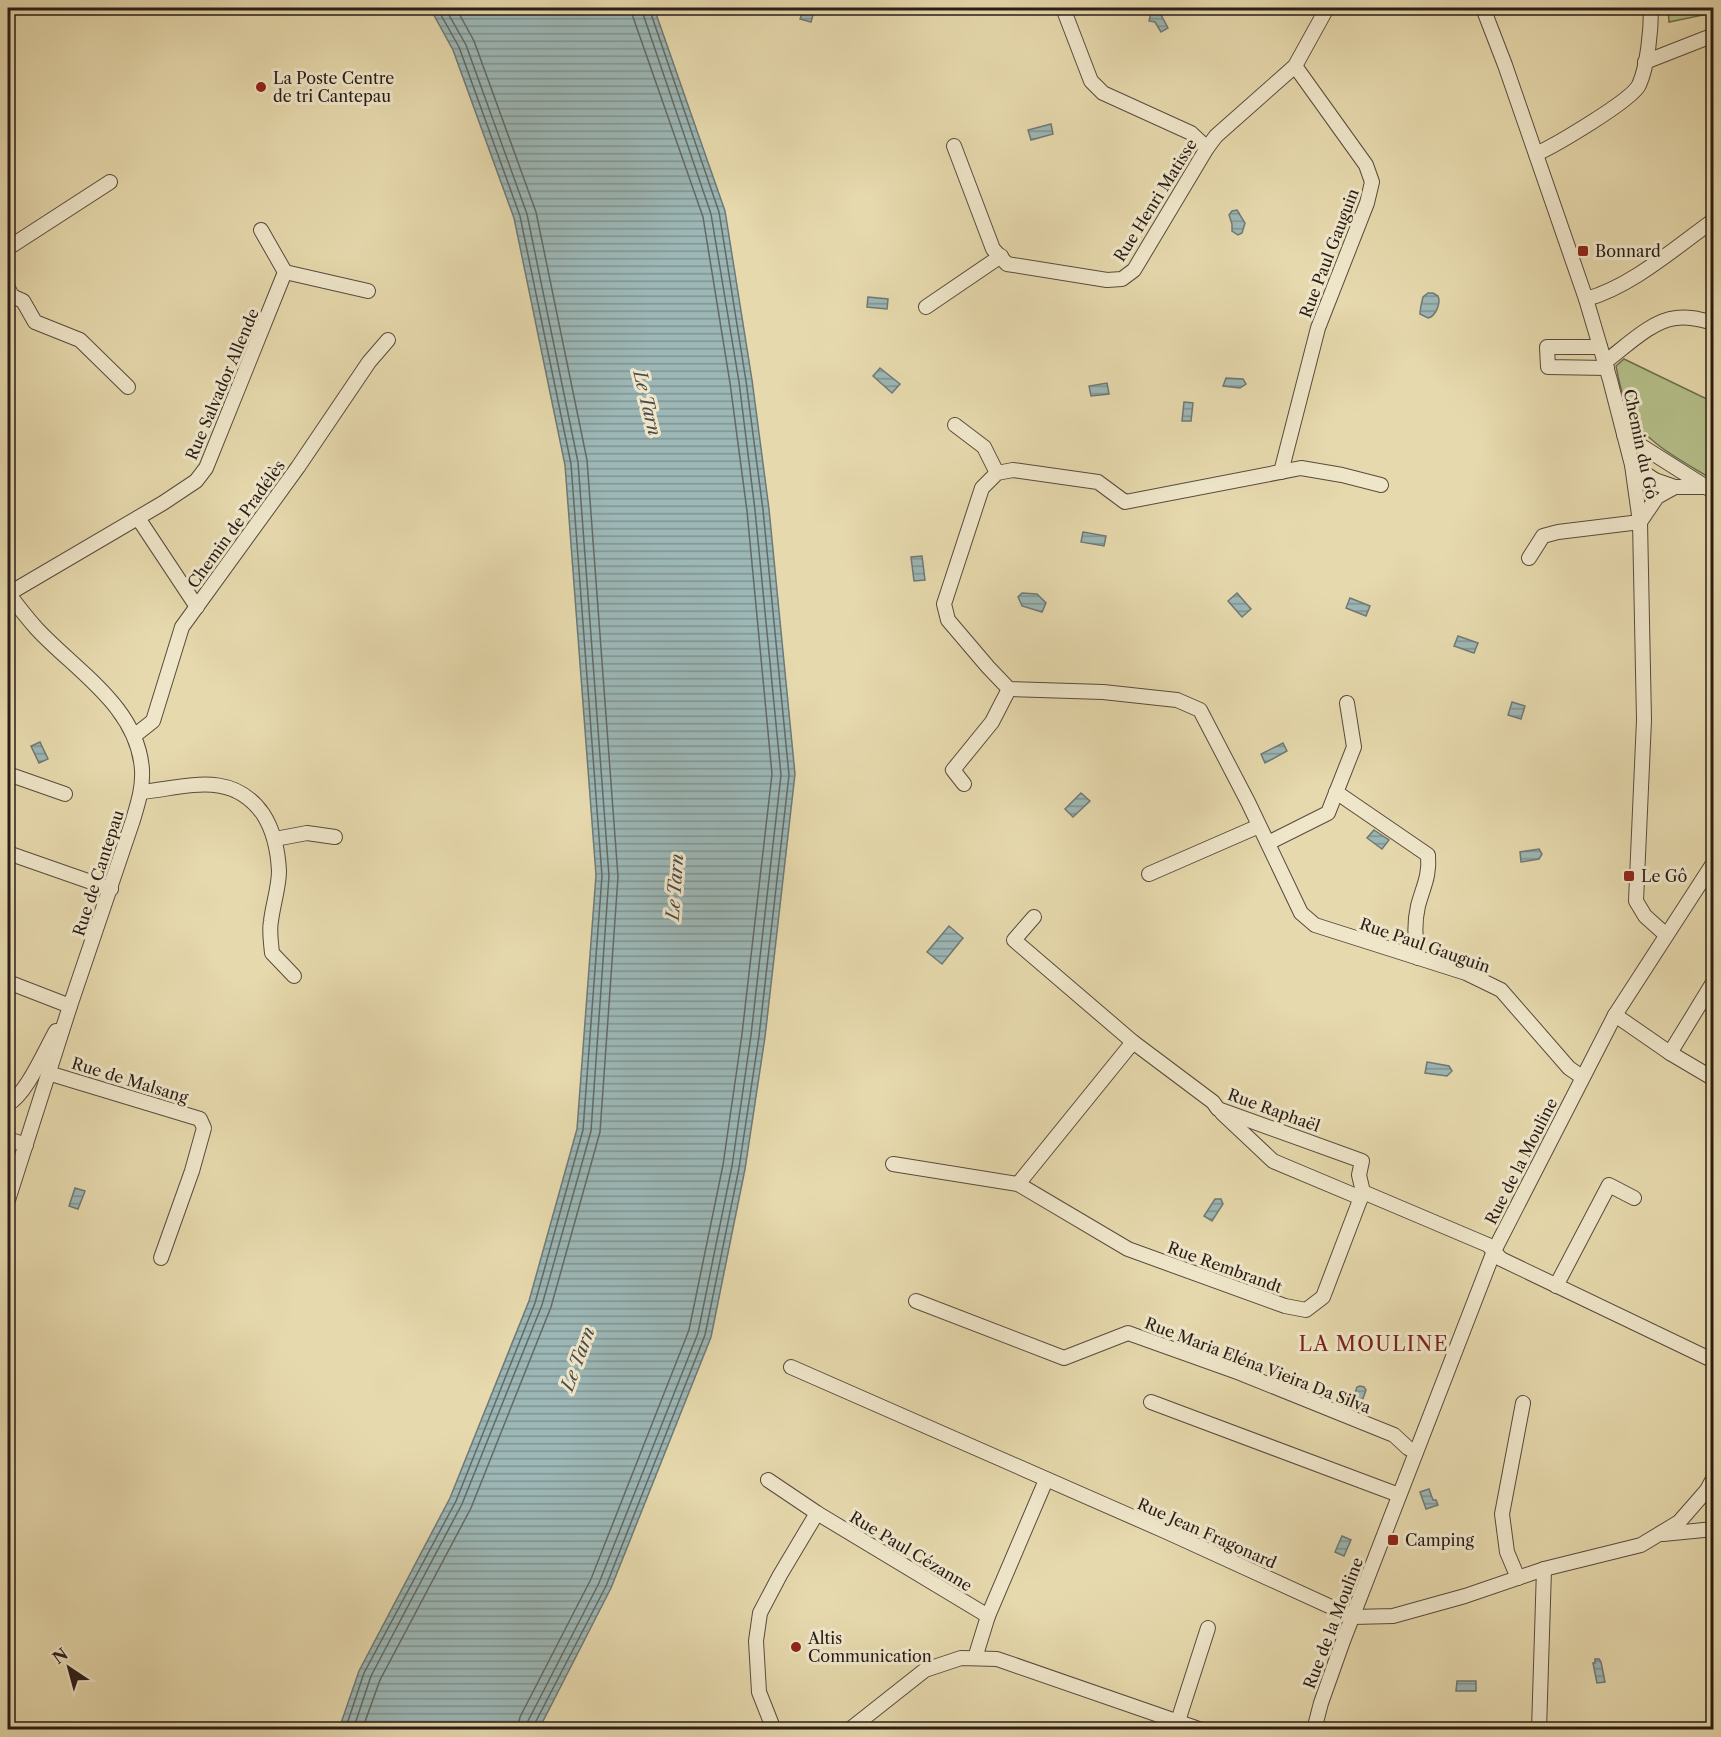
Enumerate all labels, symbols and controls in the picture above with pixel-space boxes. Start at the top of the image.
place label: La Poste Centre de tri Cantepau [273,68,394,106]
marker: La Poste Centre de tri Cantepau [254,80,268,94]
street label: Rue Henri Matisse [1109,135,1201,265]
street label: Rue Paul Gauguin [1295,186,1363,320]
place label: Bonnard [1595,241,1661,261]
marker: Bonnard [1576,244,1590,258]
street label: Rue Salvador Allende [181,305,263,463]
water label: Le Tarn [628,366,666,438]
street label: Chemin du Gô [1620,387,1662,501]
street label: Chemin de Pradélès [183,456,289,592]
street label: Rue de Cantepau [68,807,128,939]
water label: Le Tarn [662,853,688,923]
place label: Le Gô [1641,866,1688,886]
marker: Le Gô [1622,869,1636,883]
street label: Rue Paul Gauguin [1357,913,1493,977]
street label: Rue de Malsang [69,1053,191,1107]
street label: Rue Raphaël [1225,1084,1323,1136]
street label: Rue de la Mouline [1481,1094,1561,1227]
street label: Rue Rembrandt [1165,1237,1285,1297]
street label: Rue Maria Eléna Vieira Da Silva [1142,1313,1374,1418]
water label: Le Tarn [556,1324,600,1396]
district label: LA MOULINE [1299,1332,1449,1356]
street label: Rue Jean Fragonard [1134,1493,1280,1573]
street label: Rue Paul Cézanne [846,1507,976,1595]
place label: Camping [1405,1530,1474,1550]
marker: Camping [1386,1533,1400,1547]
street label: Rue de la Mouline [1299,1554,1367,1691]
place label: Altis Communication [807,1628,932,1666]
north arrow [39,1638,99,1698]
marker: Altis Communication [789,1640,803,1654]
text: N [49,1644,72,1668]

